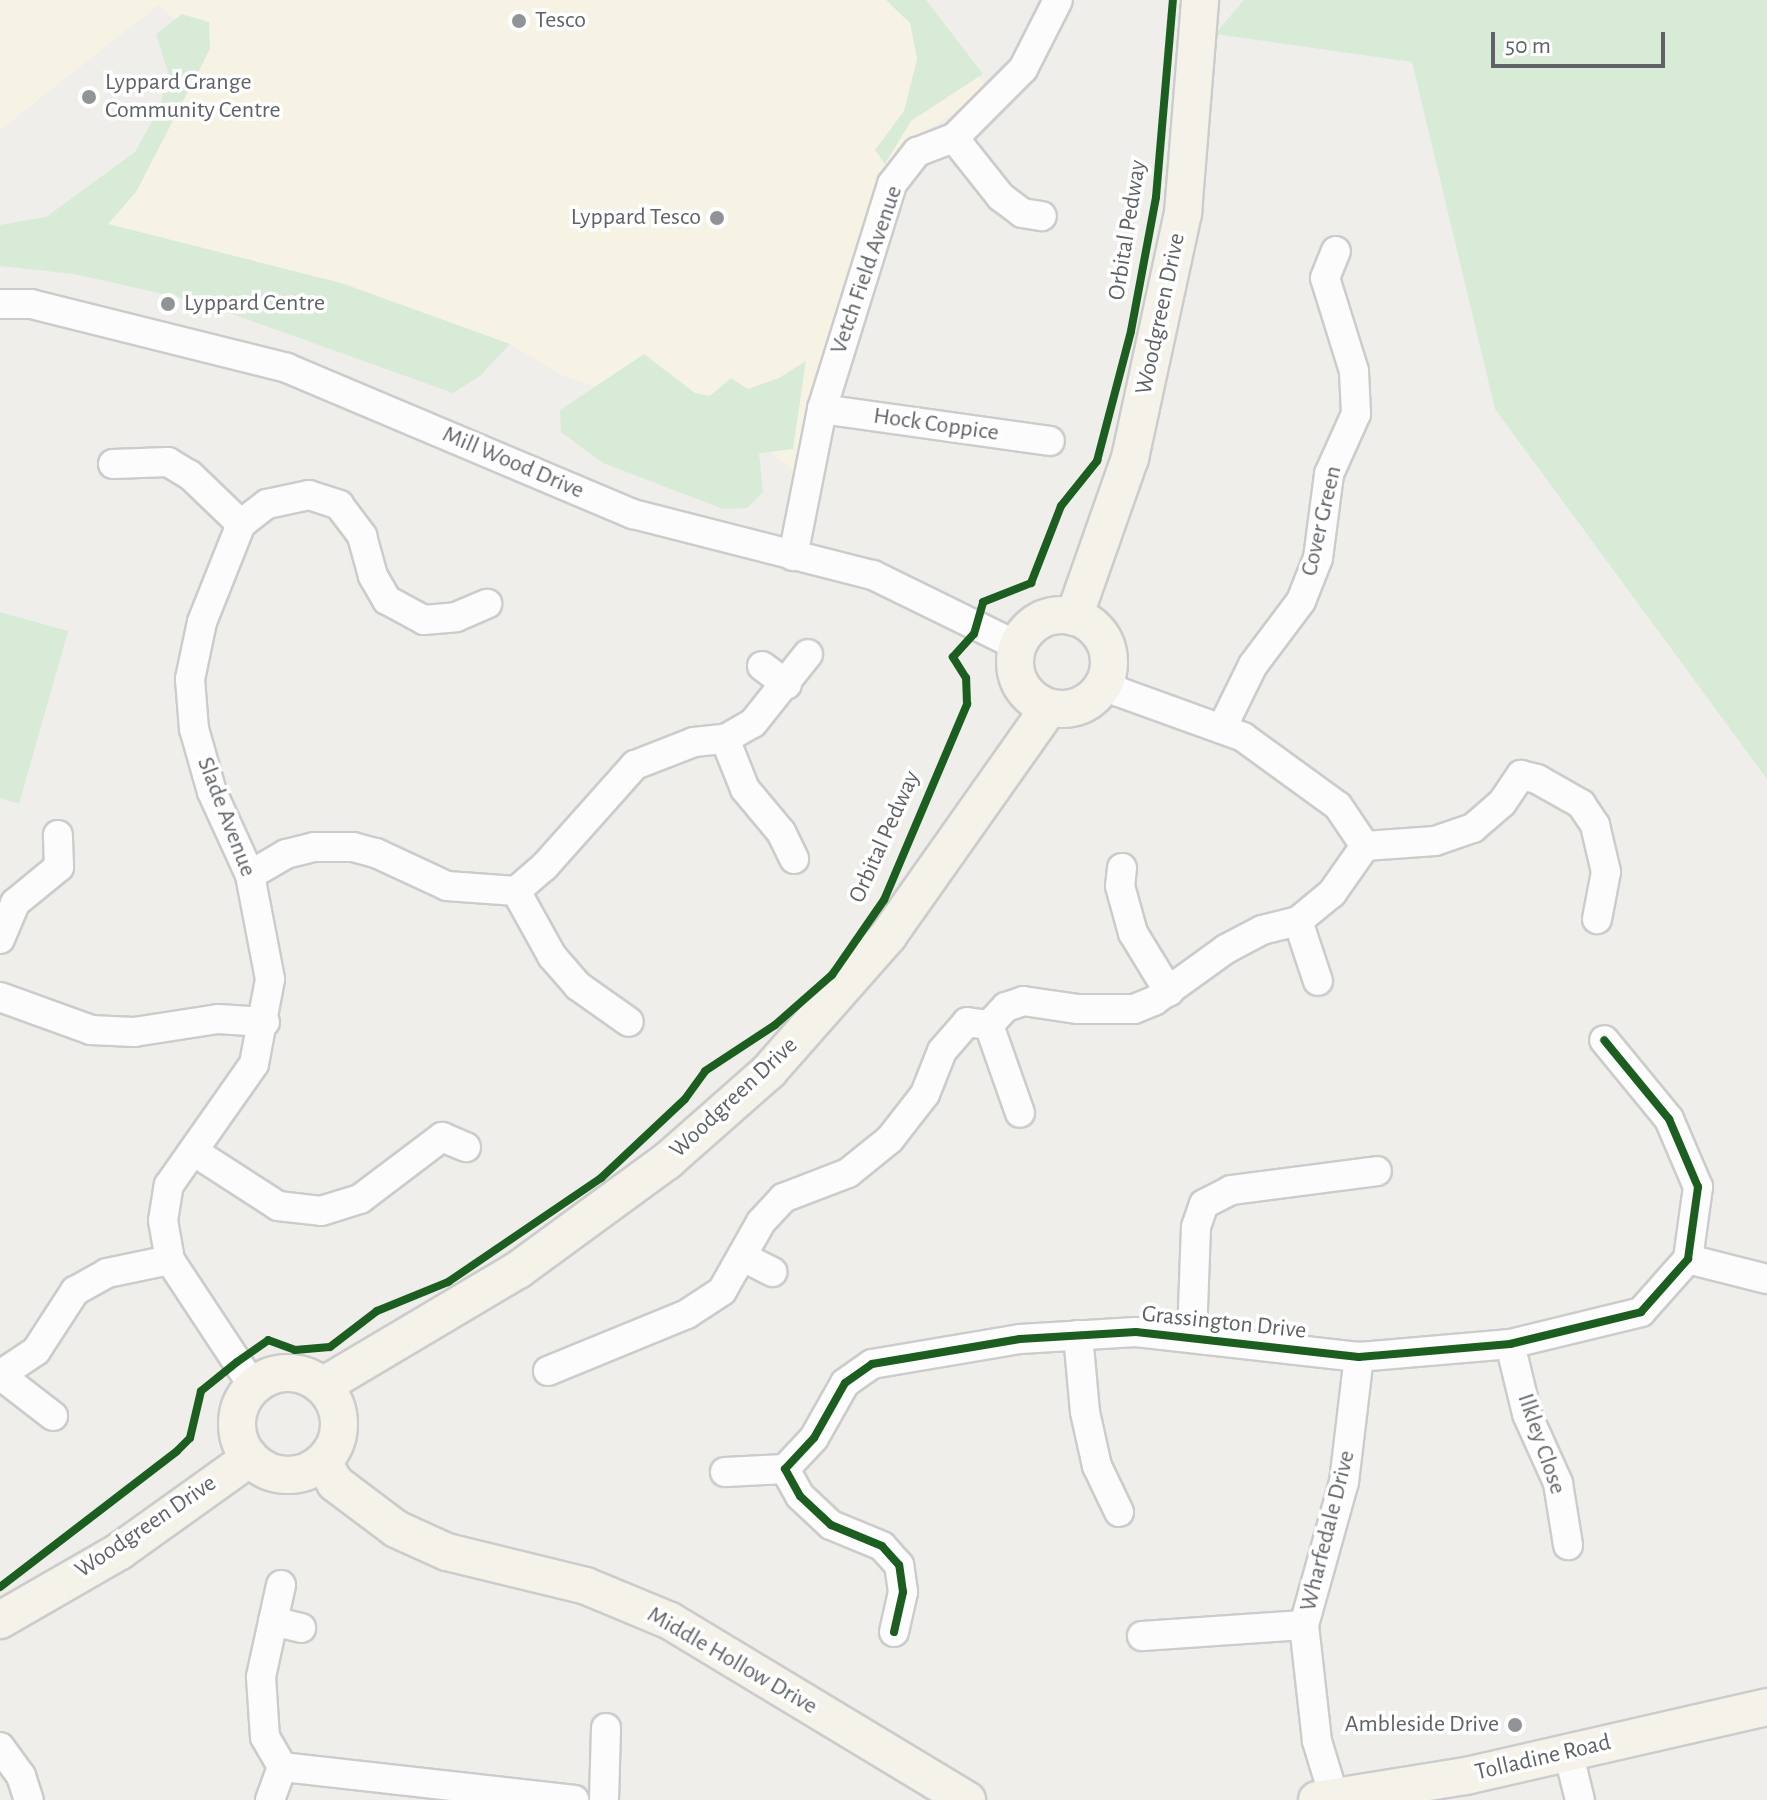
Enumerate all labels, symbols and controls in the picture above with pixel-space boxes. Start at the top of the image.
place label: Tesco [535,7,586,35]
marker: Tesco [510,12,528,30]
scale bar [1495,16,1669,66]
text: 50 m [1505,34,1551,58]
place label: Lyppard Grange Community Centre [105,69,281,125]
marker: Lyppard Grange Community Centre [80,88,98,106]
street label: Orbital Pedway [1103,158,1153,302]
street label: Vetch Field Avenue [825,182,909,358]
place label: Lyppard Tesco [571,204,701,232]
marker: Lyppard Tesco [708,209,726,227]
street label: Woodgreen Drive [1130,231,1192,397]
place label: Lyppard Centre [184,290,325,318]
marker: Lyppard Centre [159,295,177,313]
street label: Hock Coppice [872,402,1000,448]
street label: Mill Wood Drive [438,420,588,506]
street label: Cover Green [1295,463,1349,579]
street label: Slade Avenue [190,753,262,881]
street label: Orbital Pedway [843,766,927,908]
street label: Woodgreen Drive [664,1031,804,1165]
street label: Grassington Drive [1140,1300,1308,1346]
street label: Ilkley Close [1510,1390,1572,1498]
street label: Wharfedale Drive [1294,1448,1362,1614]
street label: Woodgreen Drive [70,1469,222,1585]
street label: Middle Hollow Drive [642,1601,822,1721]
place label: Ambleside Drive [1345,1711,1499,1739]
marker: Ambleside Drive [1506,1716,1524,1734]
street label: Tolladine Road [1472,1728,1614,1788]

